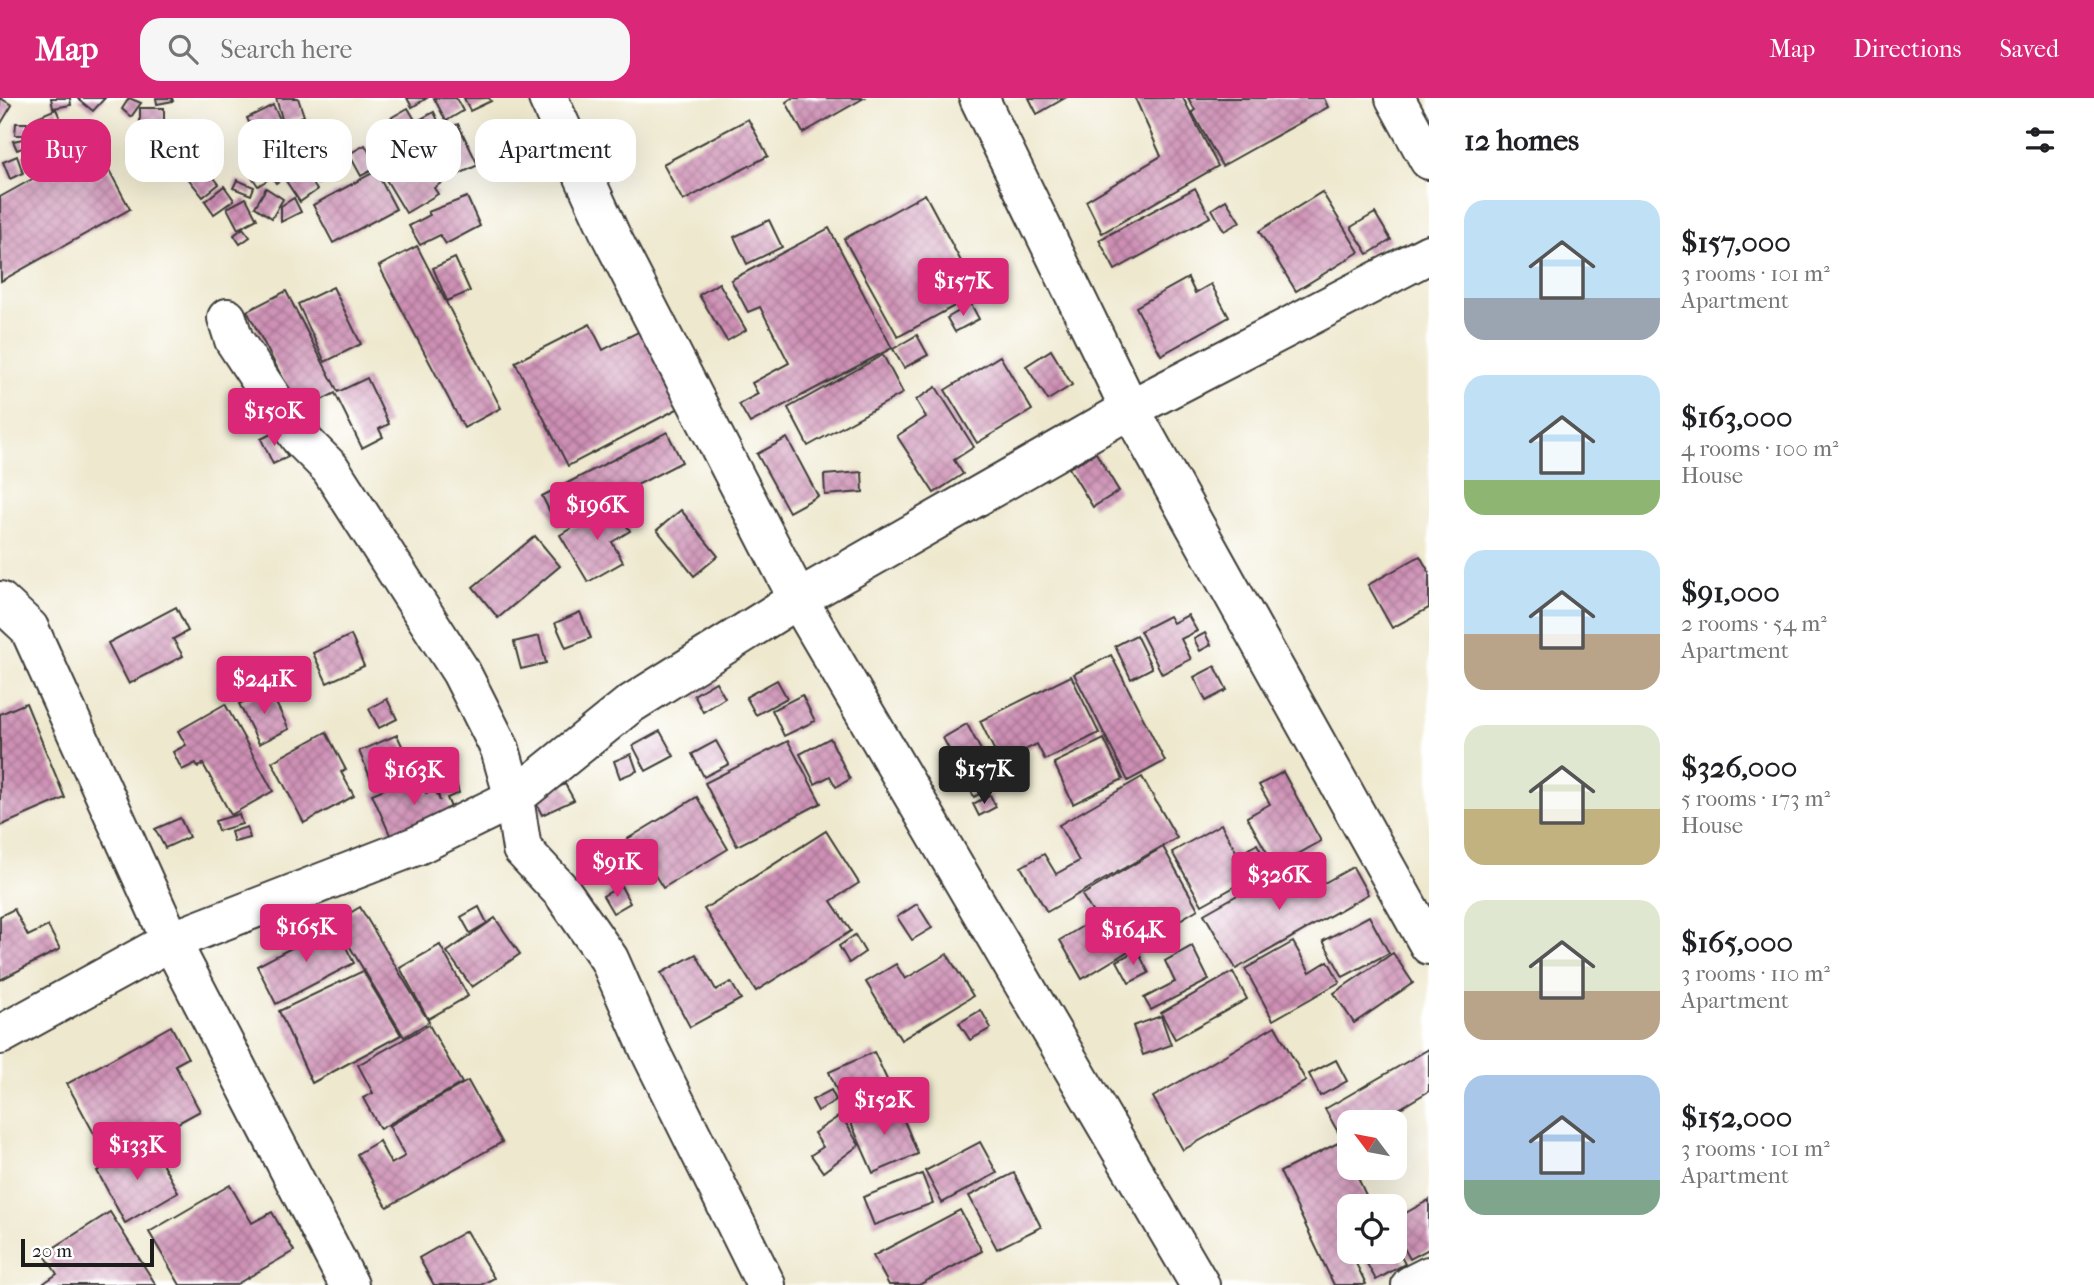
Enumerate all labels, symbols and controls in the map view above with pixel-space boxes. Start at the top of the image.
search box [140,18,630,81]
text: Map [35,30,98,69]
icon: search [164,30,202,68]
text: Search here [220,34,352,65]
text: Map [1769,35,1815,63]
text: Directions [1853,35,1961,63]
text: Saved [1999,35,2059,63]
chip: Buy [21,119,111,182]
chip: Rent [125,119,224,182]
chip: Filters [238,119,352,182]
chip: New [366,119,461,182]
chip: Apartment [475,119,636,182]
icon: filters [2021,121,2059,159]
text: 12 homes [1464,123,1579,158]
text: $157,000 [1681,225,1791,260]
icon: home [1520,228,1604,312]
pin: $157K [914,258,1012,318]
text: 3 rooms · 101 m² [1681,260,1830,287]
text: $157K [934,267,992,294]
text: Apartment [1681,287,1789,314]
pin: $150K [225,388,323,448]
text: $150K [244,397,304,424]
text: $163,000 [1681,400,1793,435]
icon: home [1520,403,1604,487]
text: 4 rooms · 100 m² [1681,435,1839,462]
text: House [1681,462,1743,489]
pin: $196K [548,482,646,542]
text: $196K [566,491,628,518]
text: $91,000 [1681,575,1780,610]
icon: home [1520,578,1604,662]
text: 2 rooms · 54 m² [1681,610,1827,637]
text: Apartment [1681,637,1789,664]
pin: $241K [215,656,313,716]
text: $241K [233,665,296,692]
pin: $157K [935,746,1033,806]
pin: $163K [365,748,463,807]
text: $326,000 [1681,750,1797,785]
icon: home [1520,753,1604,837]
text: $157K [955,755,1013,782]
text: $163K [384,756,444,783]
text: 5 rooms · 173 m² [1681,785,1830,812]
text: House [1681,812,1743,839]
pin: $91K [576,840,658,899]
text: $91K [592,848,642,875]
pin: $326K [1230,852,1328,912]
text: $326K [1247,861,1311,888]
pin: $165K [257,904,355,964]
pin: $164K [1084,908,1182,967]
text: $165K [276,913,336,940]
text: $164K [1101,916,1165,943]
text: $165,000 [1681,925,1793,960]
icon: home [1520,928,1604,1012]
text: 3 rooms · 110 m² [1681,960,1830,987]
text: Apartment [1681,987,1789,1014]
pin: $152K [835,1077,933,1137]
text: $152K [854,1086,914,1113]
text: $152,000 [1681,1100,1792,1135]
icon: home [1520,1103,1604,1187]
north arrow [1337,1110,1407,1180]
map controls [1337,1110,1407,1264]
pin: $133K [88,1122,186,1182]
text: $133K [109,1131,165,1158]
text: 3 rooms · 101 m² [1681,1135,1830,1162]
text: Apartment [1681,1162,1789,1189]
button: locate [1337,1194,1407,1264]
scale bar [21,1236,154,1268]
text: 20 m [32,1240,72,1262]

